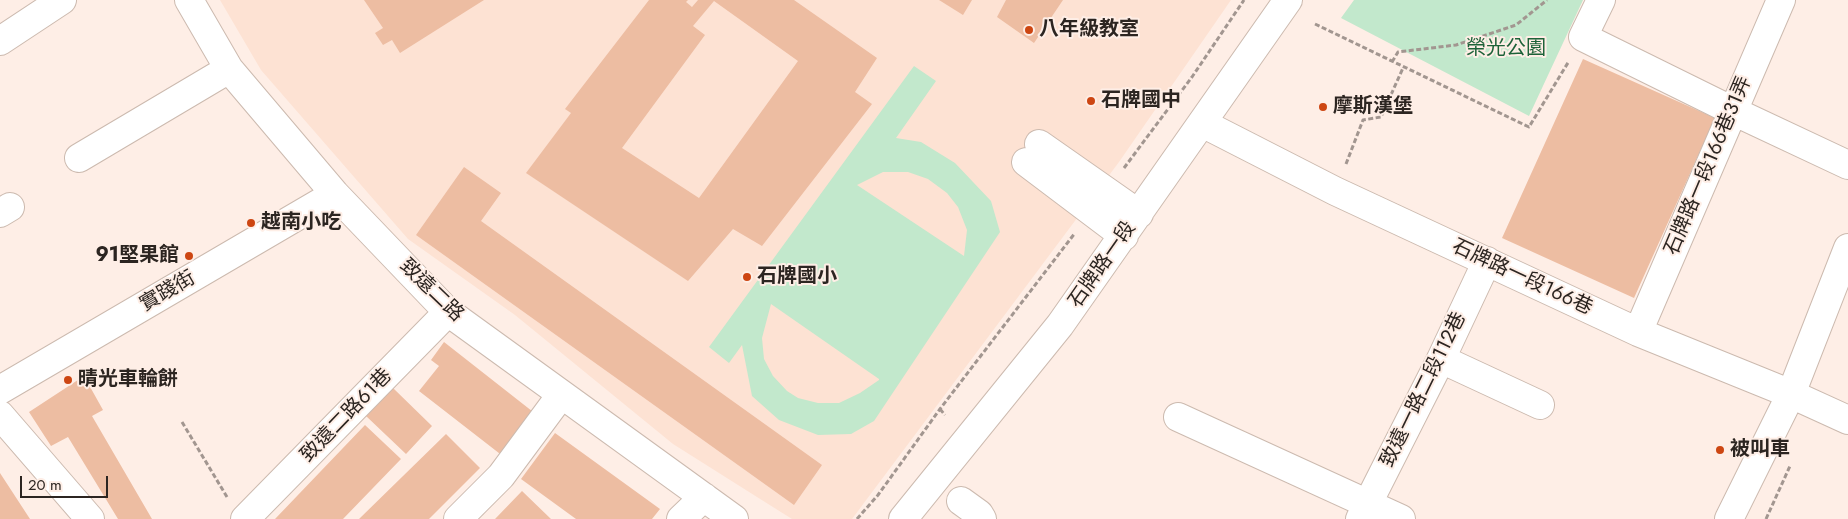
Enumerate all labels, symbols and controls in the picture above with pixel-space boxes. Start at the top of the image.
place label: 八年級教室 [1039,18,1139,42]
marker: 八年級教室 [1023,24,1035,36]
park label: 榮光公園 [1466,37,1546,61]
street label: 石牌路一段166巷31弄 [1660,73,1758,259]
place label: 石牌國中 [1101,89,1181,113]
marker: 石牌國中 [1085,95,1097,107]
place label: 摩斯漢堡 [1333,95,1413,119]
marker: 摩斯漢堡 [1317,101,1329,113]
place label: 越南小吃 [261,211,341,235]
marker: 越南小吃 [245,217,257,229]
street label: 石牌路一段 [1064,217,1142,313]
street label: 石牌路一段166巷 [1448,235,1596,321]
place label: 91堅果館 [95,244,179,268]
marker: 91堅果館 [183,250,195,262]
street label: 致遠二路 [394,255,468,327]
place label: 石牌國小 [757,265,837,289]
street label: 實踐街 [136,267,200,317]
marker: 石牌國小 [741,271,753,283]
street label: 致遠一路二段112巷 [1376,309,1472,471]
street label: 致遠二路61巷 [297,364,397,468]
place label: 晴光車輪餅 [78,368,178,392]
marker: 晴光車輪餅 [62,374,74,386]
place label: 被叫車 [1730,438,1790,462]
marker: 被叫車 [1714,444,1726,456]
scale bar [22,466,110,498]
text: 20 m [28,474,62,496]

